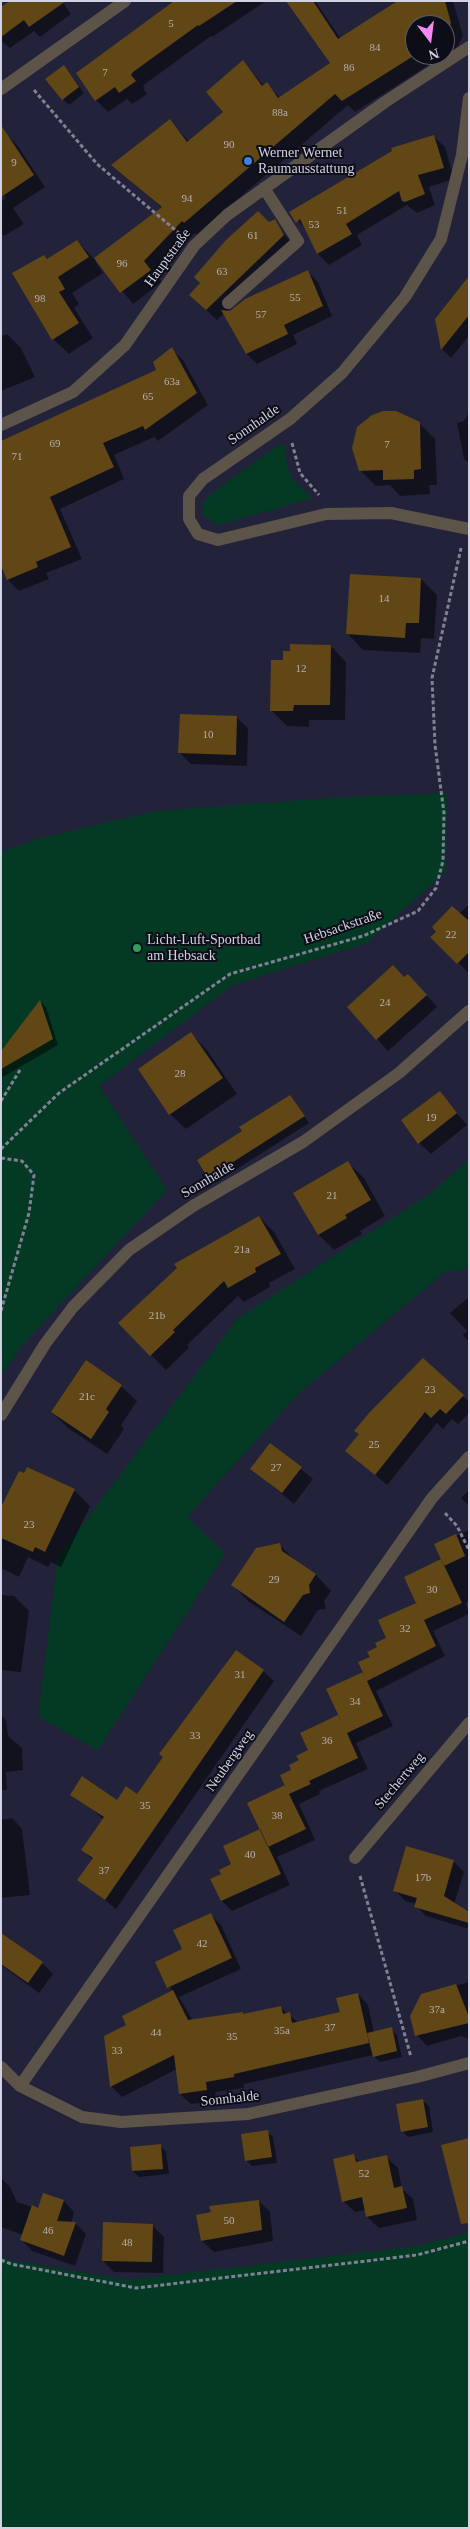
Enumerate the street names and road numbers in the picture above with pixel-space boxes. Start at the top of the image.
street label: Hauptstraße [141,226,195,290]
street label: Sonnhalde [225,401,283,449]
street label: Hebsackstraße [302,906,384,948]
street label: Sonnhalde [178,1158,238,1202]
street label: Neubergweg [203,1727,257,1795]
street label: Stechertweg [371,1749,429,1813]
street label: Sonnhalde [200,2088,260,2110]

